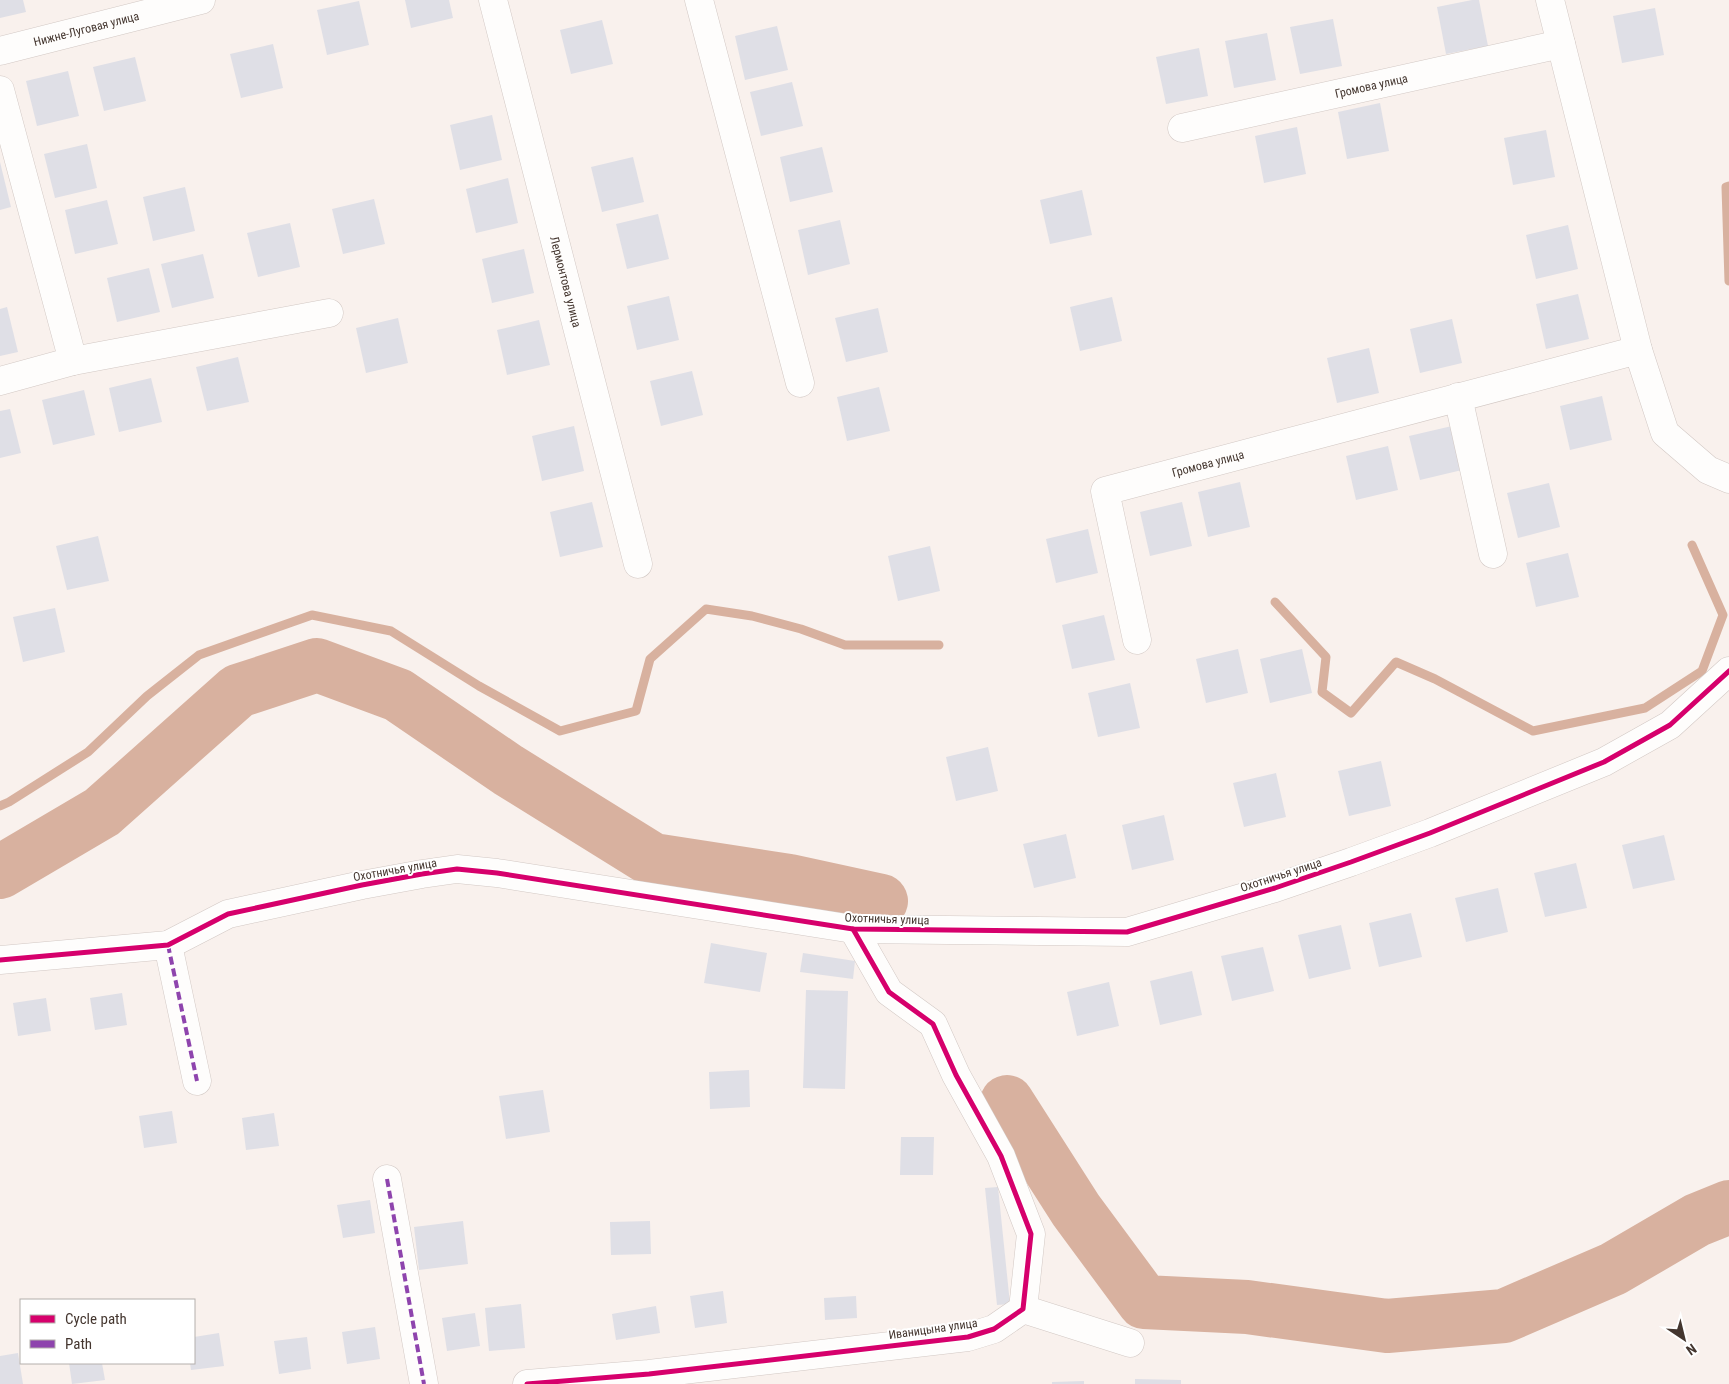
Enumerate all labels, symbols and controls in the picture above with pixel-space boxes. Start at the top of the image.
street label: Нижне-Луговая улица [32,9,141,49]
street label: Громова улица [1334,71,1409,101]
street label: Лермонтова улица [547,235,584,329]
street label: Громова улица [1170,447,1246,480]
street label: Охотничья улица [1239,855,1324,895]
street label: Охотничья улица [352,856,438,884]
street label: Охотничья улица [844,911,930,927]
legend [20,1299,195,1364]
text: Cycle path [65,1310,127,1328]
north arrow [1659,1314,1709,1364]
street label: Иваницына улица [888,1316,979,1342]
text: Path [65,1335,92,1353]
text: N [1683,1341,1700,1359]

